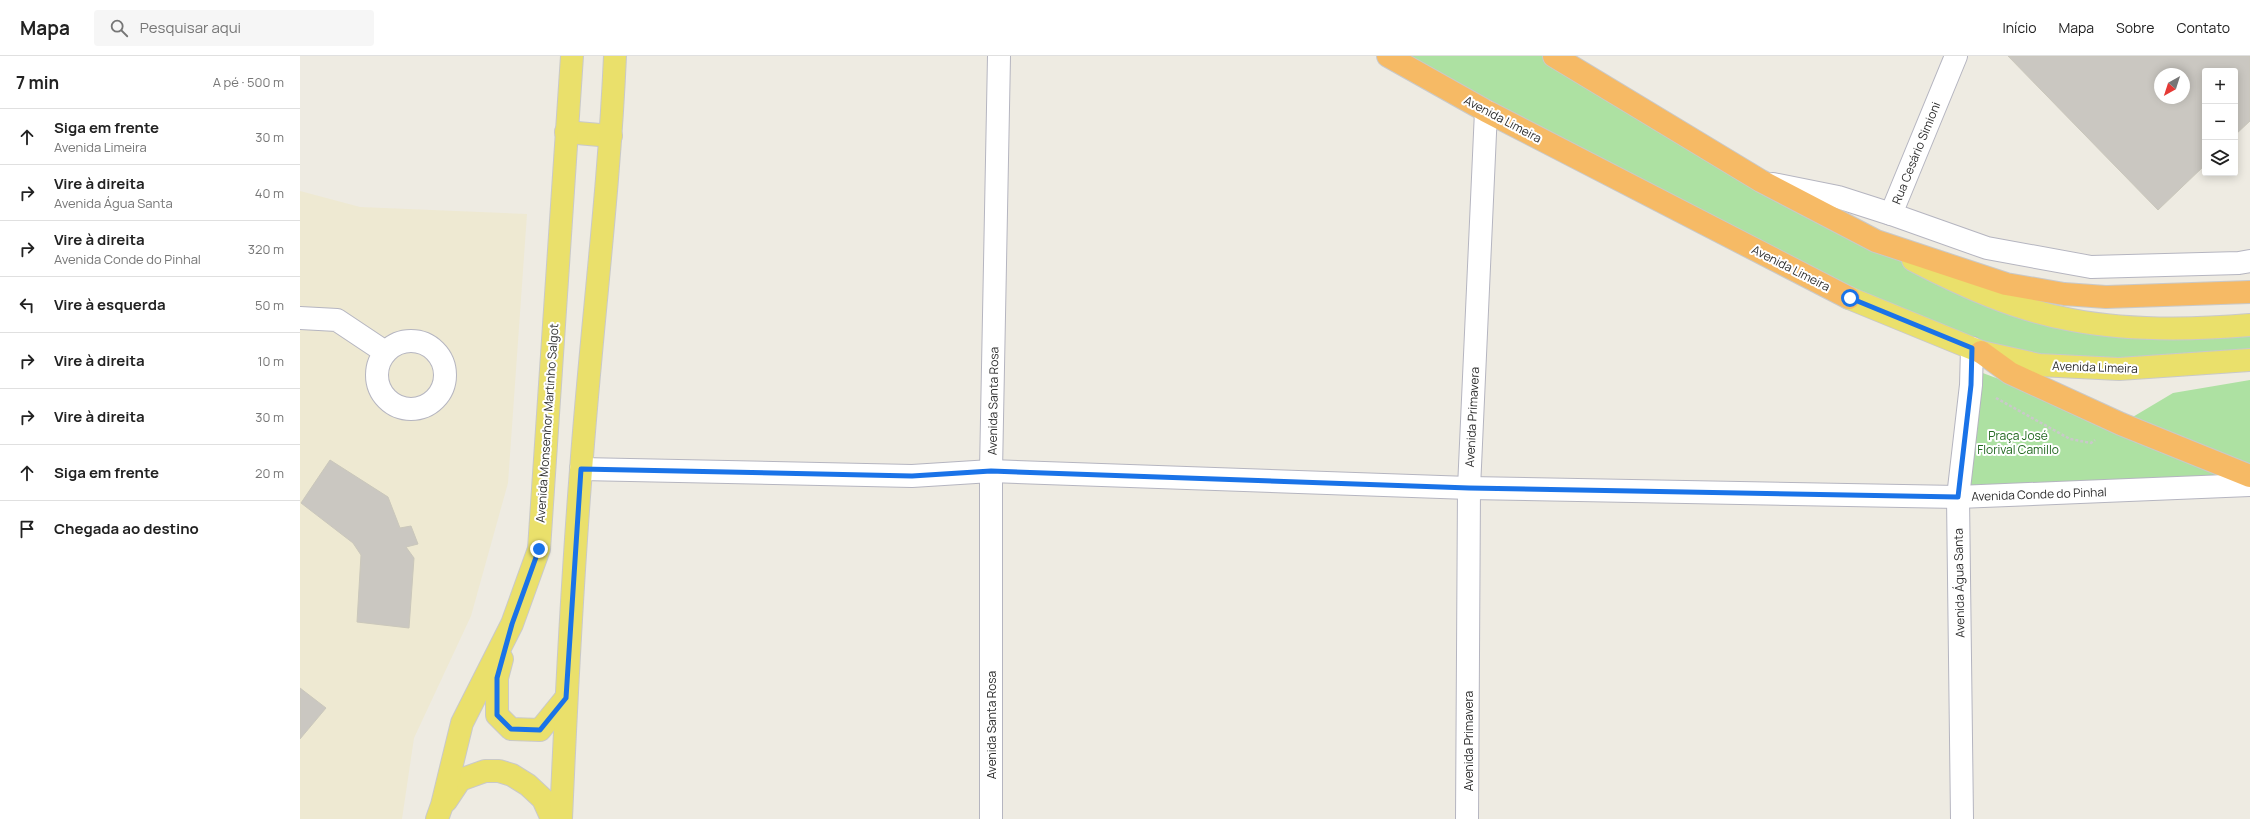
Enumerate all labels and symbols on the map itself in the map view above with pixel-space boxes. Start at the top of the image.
north arrow [2154,68,2190,104]
street label: Avenida Limeira [1461,91,1545,147]
street label: Rua Cesário Simioni [1888,99,1944,207]
street label: Avenida Limeira [1749,241,1833,295]
route start [1841,289,1859,307]
street label: Avenida Monsenhor Martinho Salgot [532,323,562,523]
street label: Avenida Santa Rosa [984,347,1002,455]
street label: Avenida Limeira [2052,357,2138,377]
street label: Avenida Primavera [1461,366,1483,468]
park label: Praça José Florival Camillo [1977,427,2059,458]
street label: Avenida Conde do Pinhal [1971,483,2107,505]
street label: Avenida Água Santa [1950,528,1968,638]
route end [530,540,548,558]
street label: Avenida Santa Rosa [983,671,1000,779]
street label: Avenida Primavera [1460,691,1477,791]

